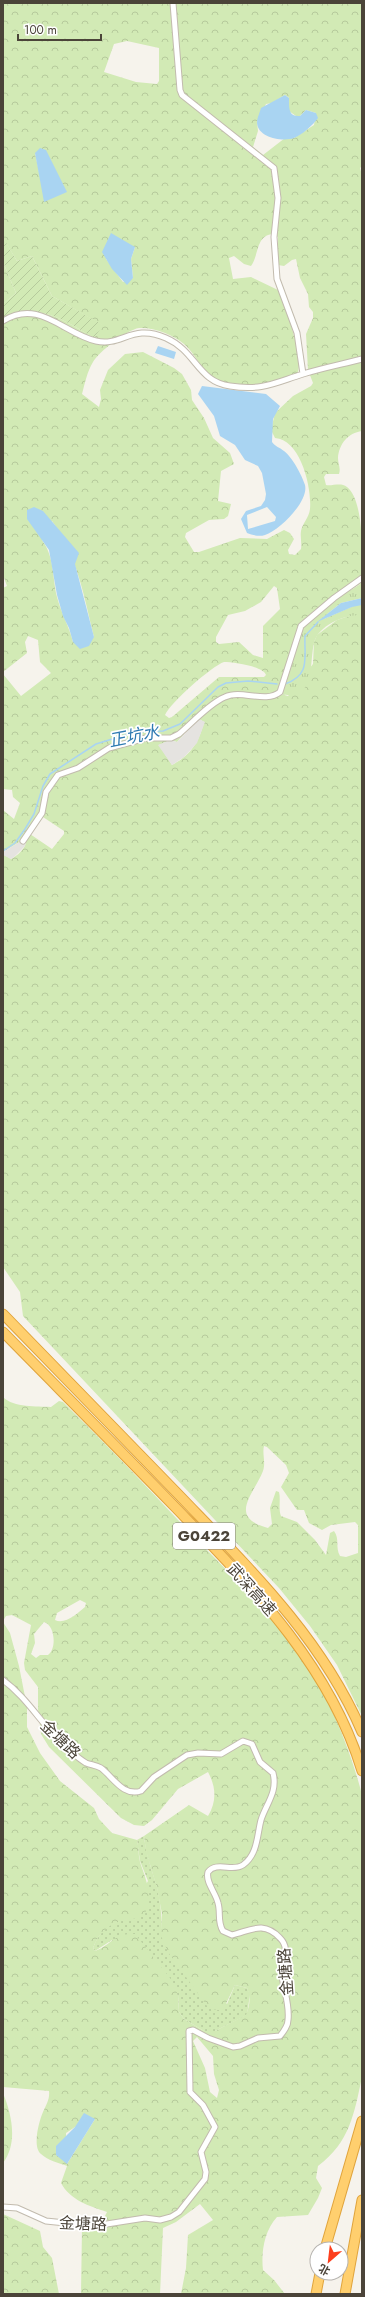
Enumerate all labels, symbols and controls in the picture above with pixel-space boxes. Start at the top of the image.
scale bar [18,16,101,42]
text: 100 m [24,21,57,39]
water label: 正坑水 [107,719,162,753]
road number: G0422 [173,1523,235,1549]
street label: 武深高速 [222,1558,282,1621]
street label: 金塘路 [35,1714,86,1764]
street label: 金塘路 [272,1947,299,1997]
street label: 金塘路 [59,2211,107,2236]
north arrow [309,2241,349,2281]
text: 北 [316,2260,333,2279]

